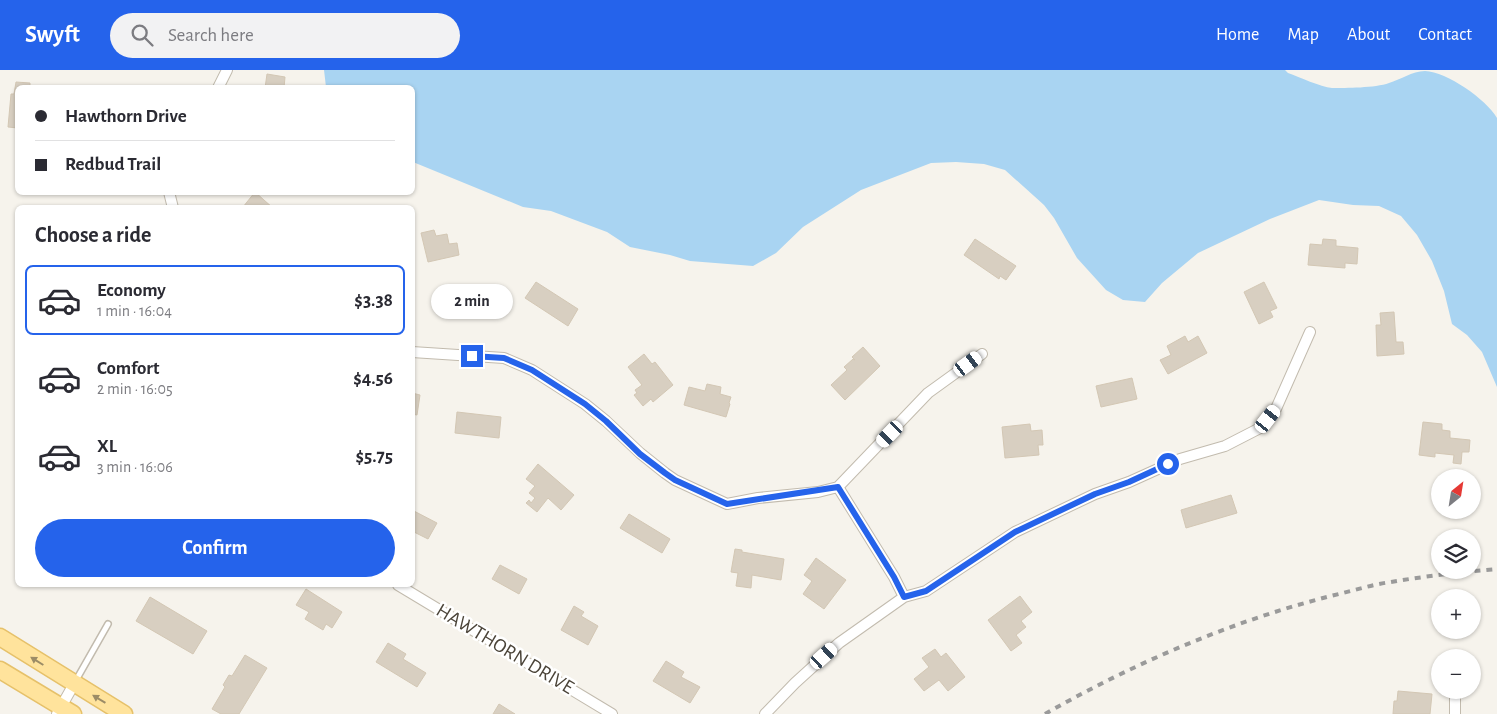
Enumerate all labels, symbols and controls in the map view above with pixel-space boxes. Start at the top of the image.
search box [110,13,460,58]
icon: search [128,21,156,49]
text: Swyft [25,23,80,47]
text: Search here [168,26,254,45]
text: Home [1216,26,1259,44]
text: Map [1287,26,1319,44]
text: About [1347,26,1390,44]
text: Contact [1418,26,1472,44]
text: Hawthorn Drive [65,107,187,126]
text: Redbud Trail [65,155,161,174]
text: Choose a ride [35,224,151,246]
icon: car [37,278,82,323]
text: Economy [97,281,166,300]
callout: 2 min [431,284,513,318]
text: $3.38 [354,291,393,310]
text: 2 min [454,293,490,309]
text: 1 min · 16:04 [97,303,172,319]
route end [461,345,483,367]
car [951,349,984,379]
icon: car [37,356,82,401]
text: Comfort [97,359,159,378]
text: $4.56 [353,369,393,388]
text: 2 min · 16:05 [97,381,173,397]
car [1252,403,1283,435]
car [874,418,905,450]
icon: car [37,434,82,479]
text: XL [97,437,117,456]
text: $5.75 [355,447,393,466]
route start [1157,453,1179,475]
text: 3 min · 16:06 [97,459,173,475]
north arrow [1431,469,1481,519]
map controls [1431,469,1481,699]
button: Confirm [35,519,395,577]
button: layers [1431,529,1481,579]
button: + [1431,589,1481,639]
street label: HAWTHORN DRIVE [433,600,578,698]
car [807,640,840,672]
button: − [1431,649,1481,699]
one-way arrow [31,656,44,665]
one-way arrow [93,694,106,704]

